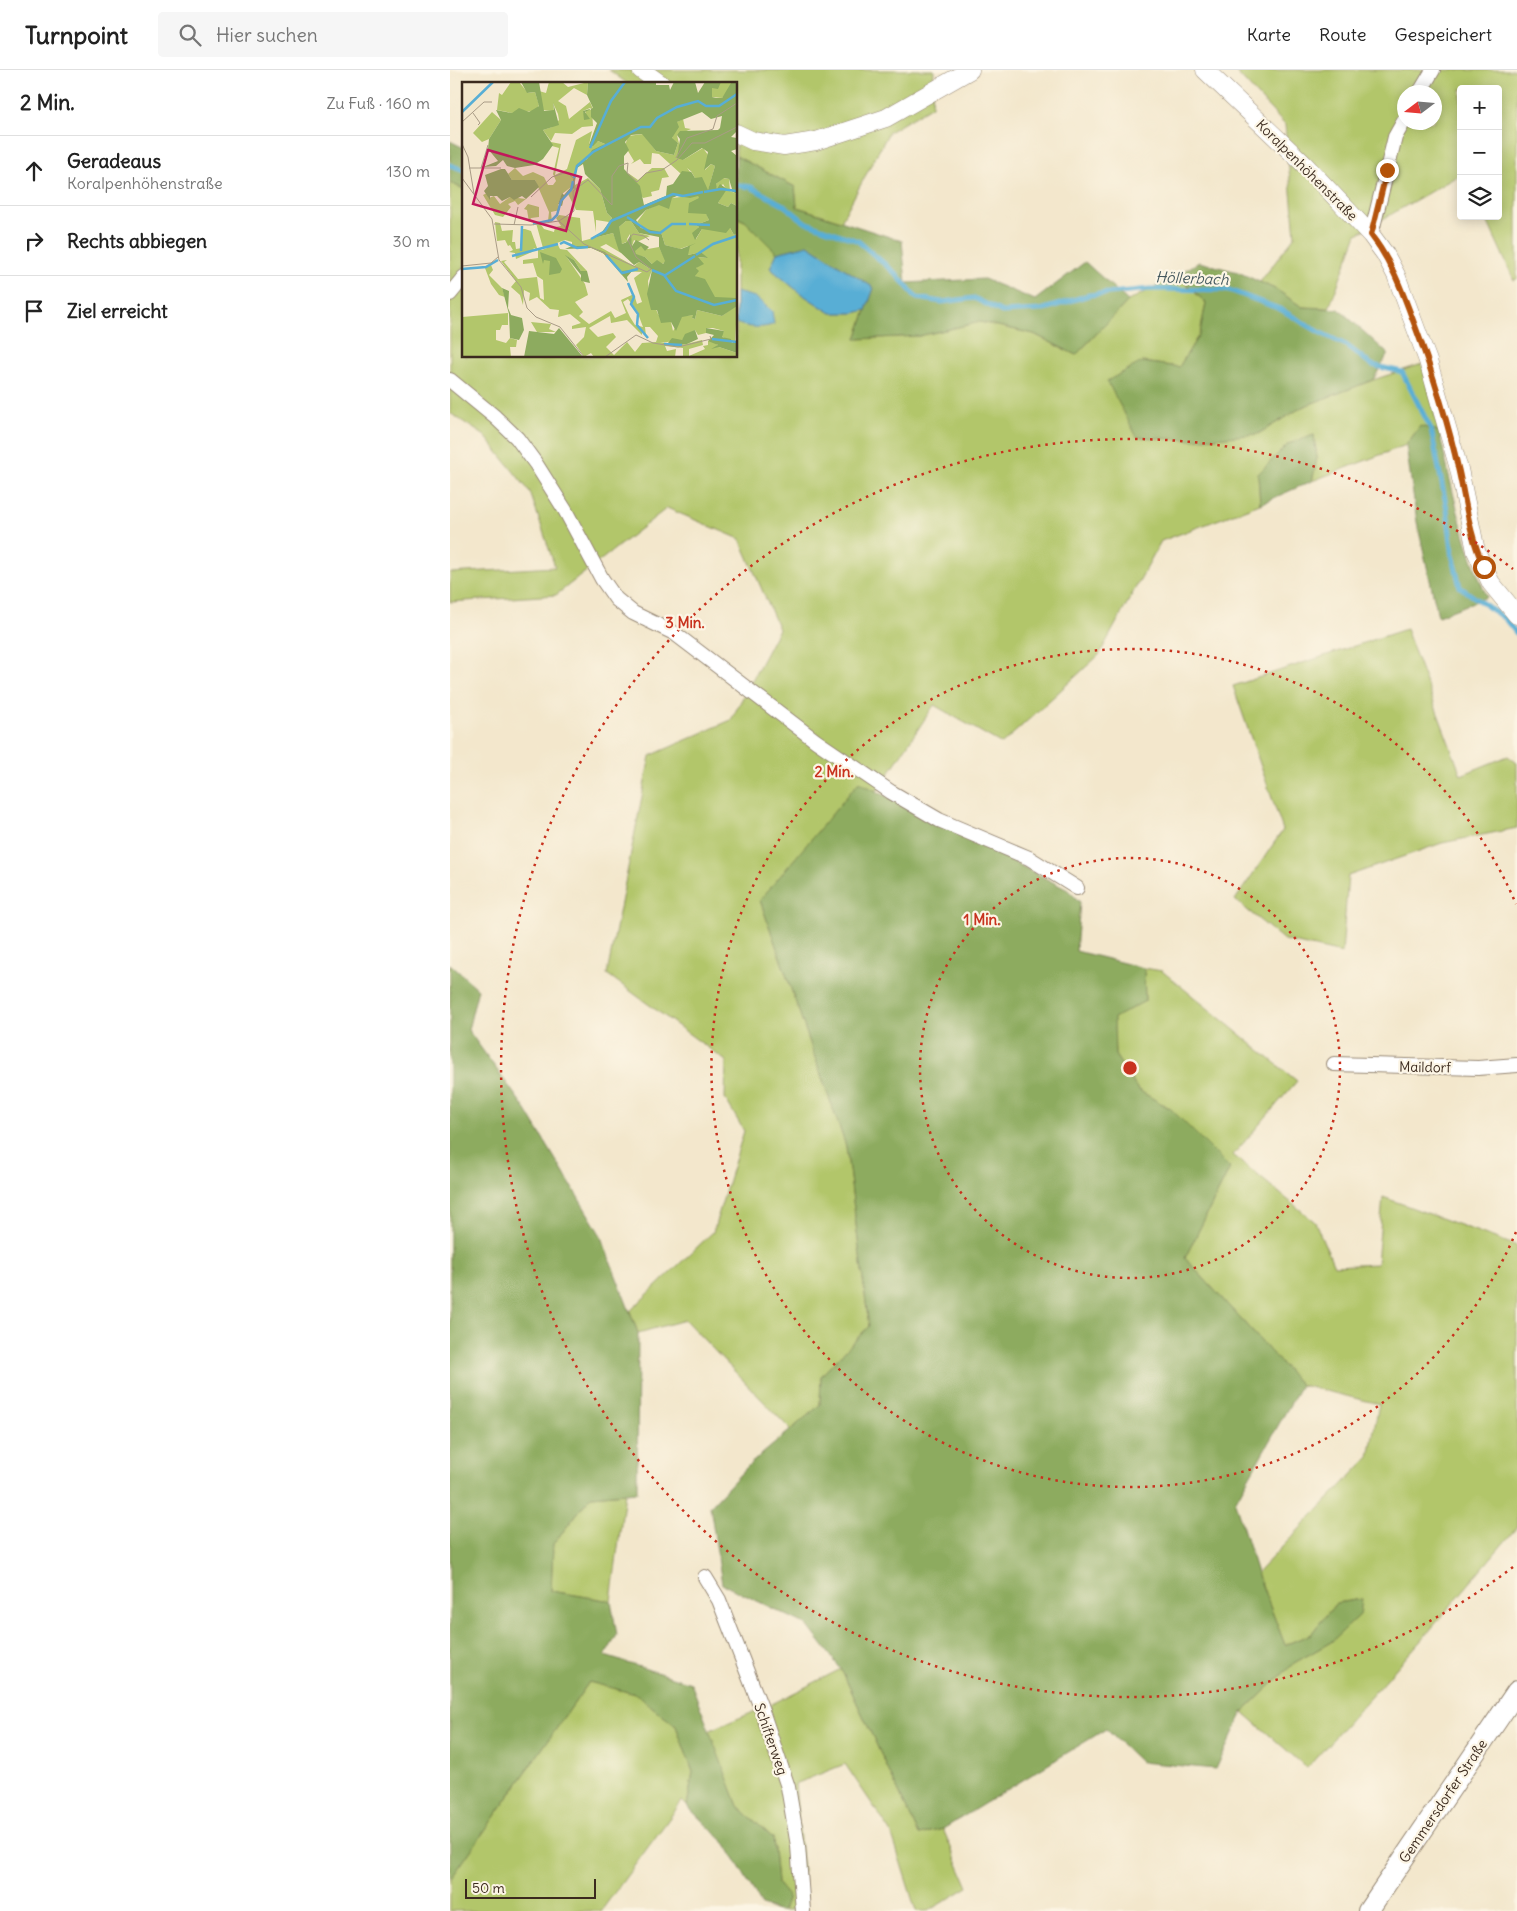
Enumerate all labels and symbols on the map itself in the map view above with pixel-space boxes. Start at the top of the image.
inset map [462,82,738,358]
north arrow [1397,85,1442,130]
street label: Koralpenhöhenstraße [1252,115,1362,225]
route end [1376,159,1399,182]
water label: Höllerbach [1155,267,1229,289]
route start [1473,556,1496,579]
text: 3 Min. [665,613,705,632]
text: 2 Min. [814,762,854,781]
text: 1 Min. [964,910,1000,929]
street label: Maildorf [1399,1058,1452,1076]
centre of rings [1121,1059,1139,1077]
street label: Schifterweg [750,1701,792,1777]
street label: Gemmersdorfer Straße [1395,1736,1491,1866]
scale bar [465,1876,596,1899]

